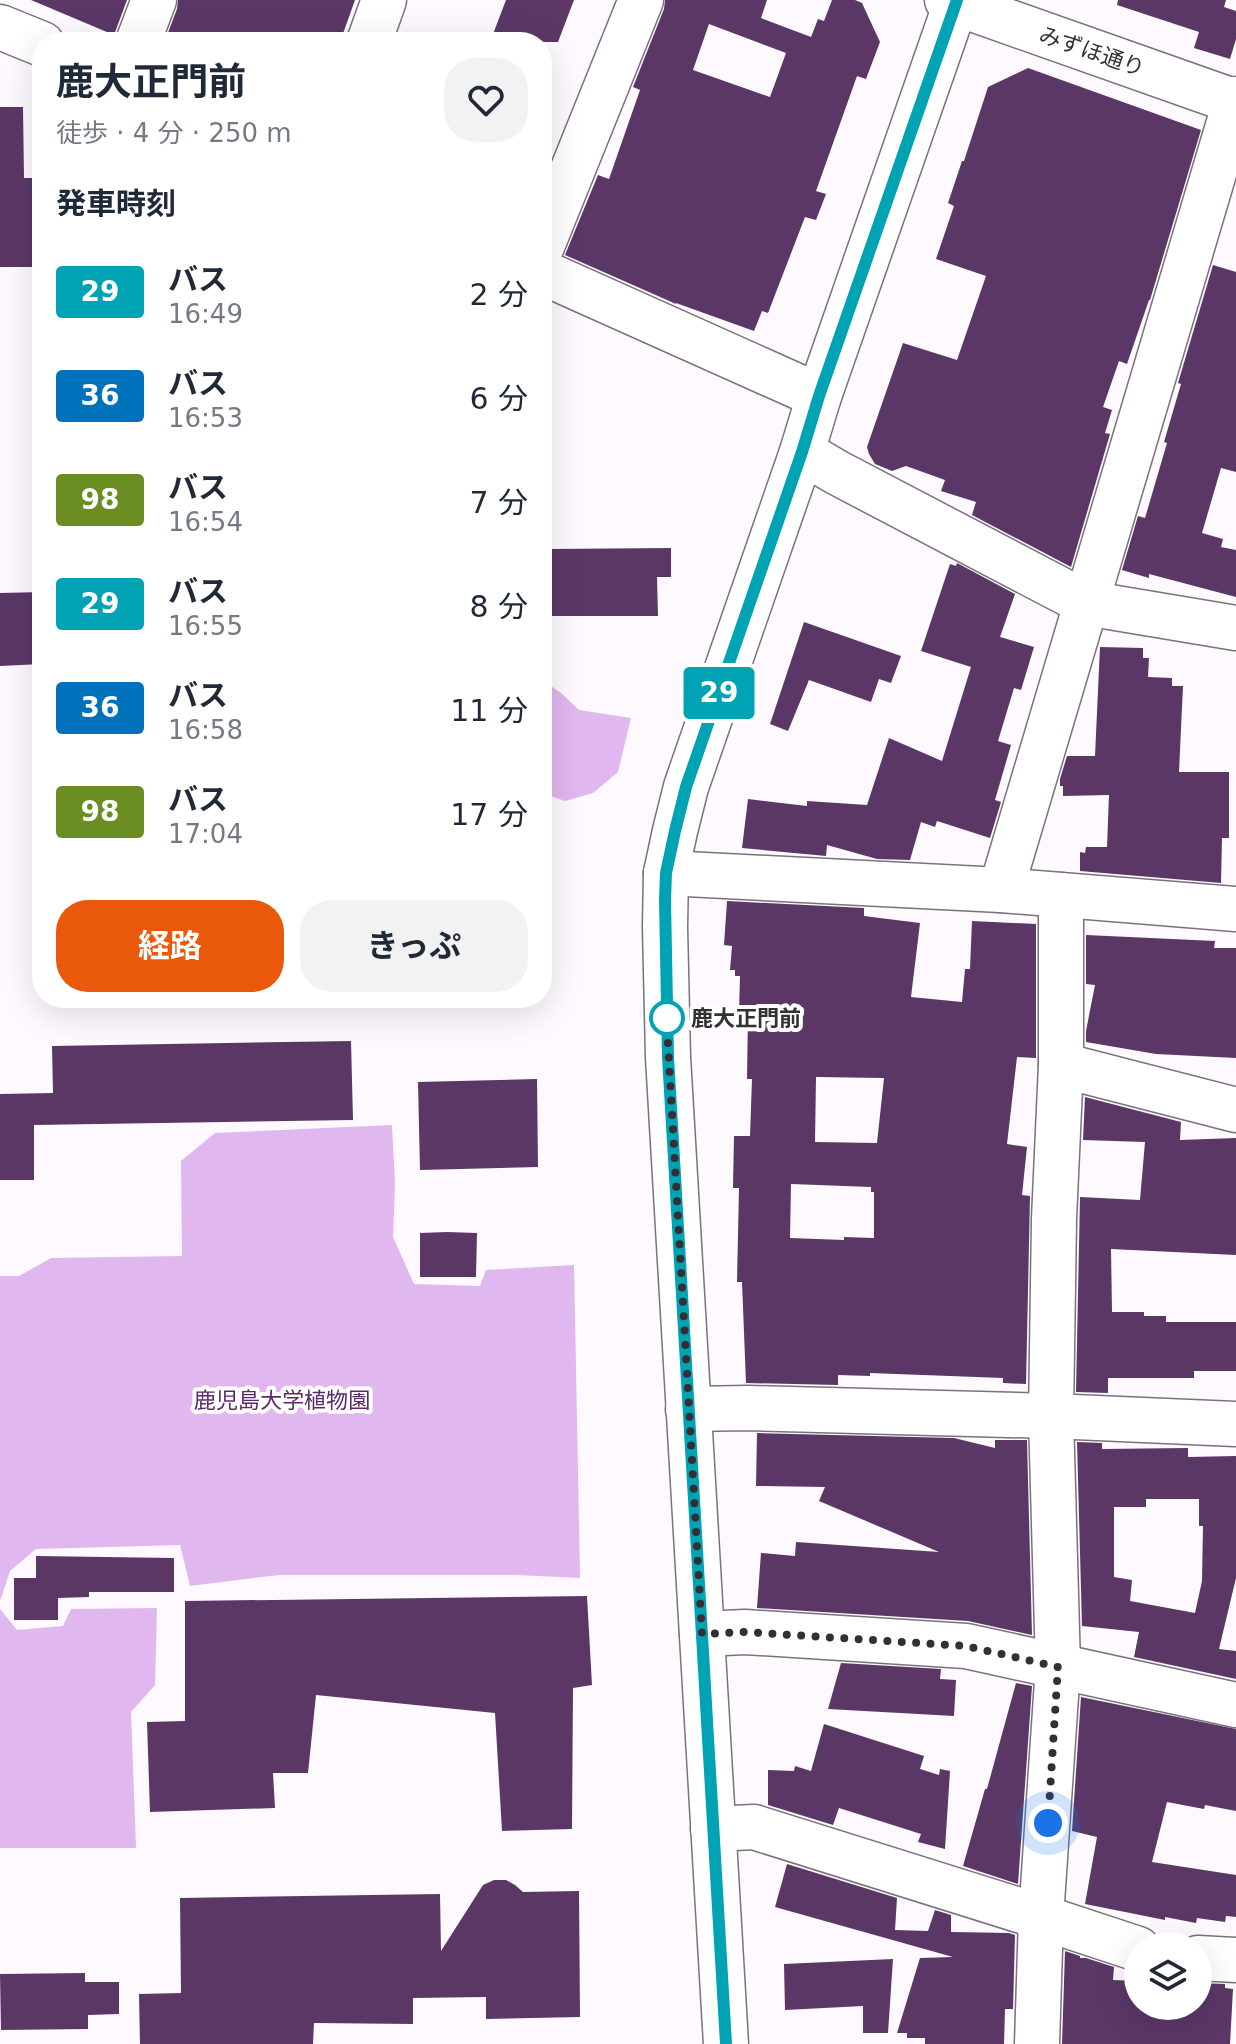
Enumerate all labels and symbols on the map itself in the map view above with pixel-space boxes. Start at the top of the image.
street label: みずほ通り [1036,22,1148,81]
line badge: 29 [683,667,755,719]
marker: 鹿大正門前 [650,1001,684,1035]
place label: 鹿大正門前 [691,1006,801,1031]
park label: 鹿児島大学植物園 [194,1388,370,1413]
your location [1028,1803,1068,1843]

